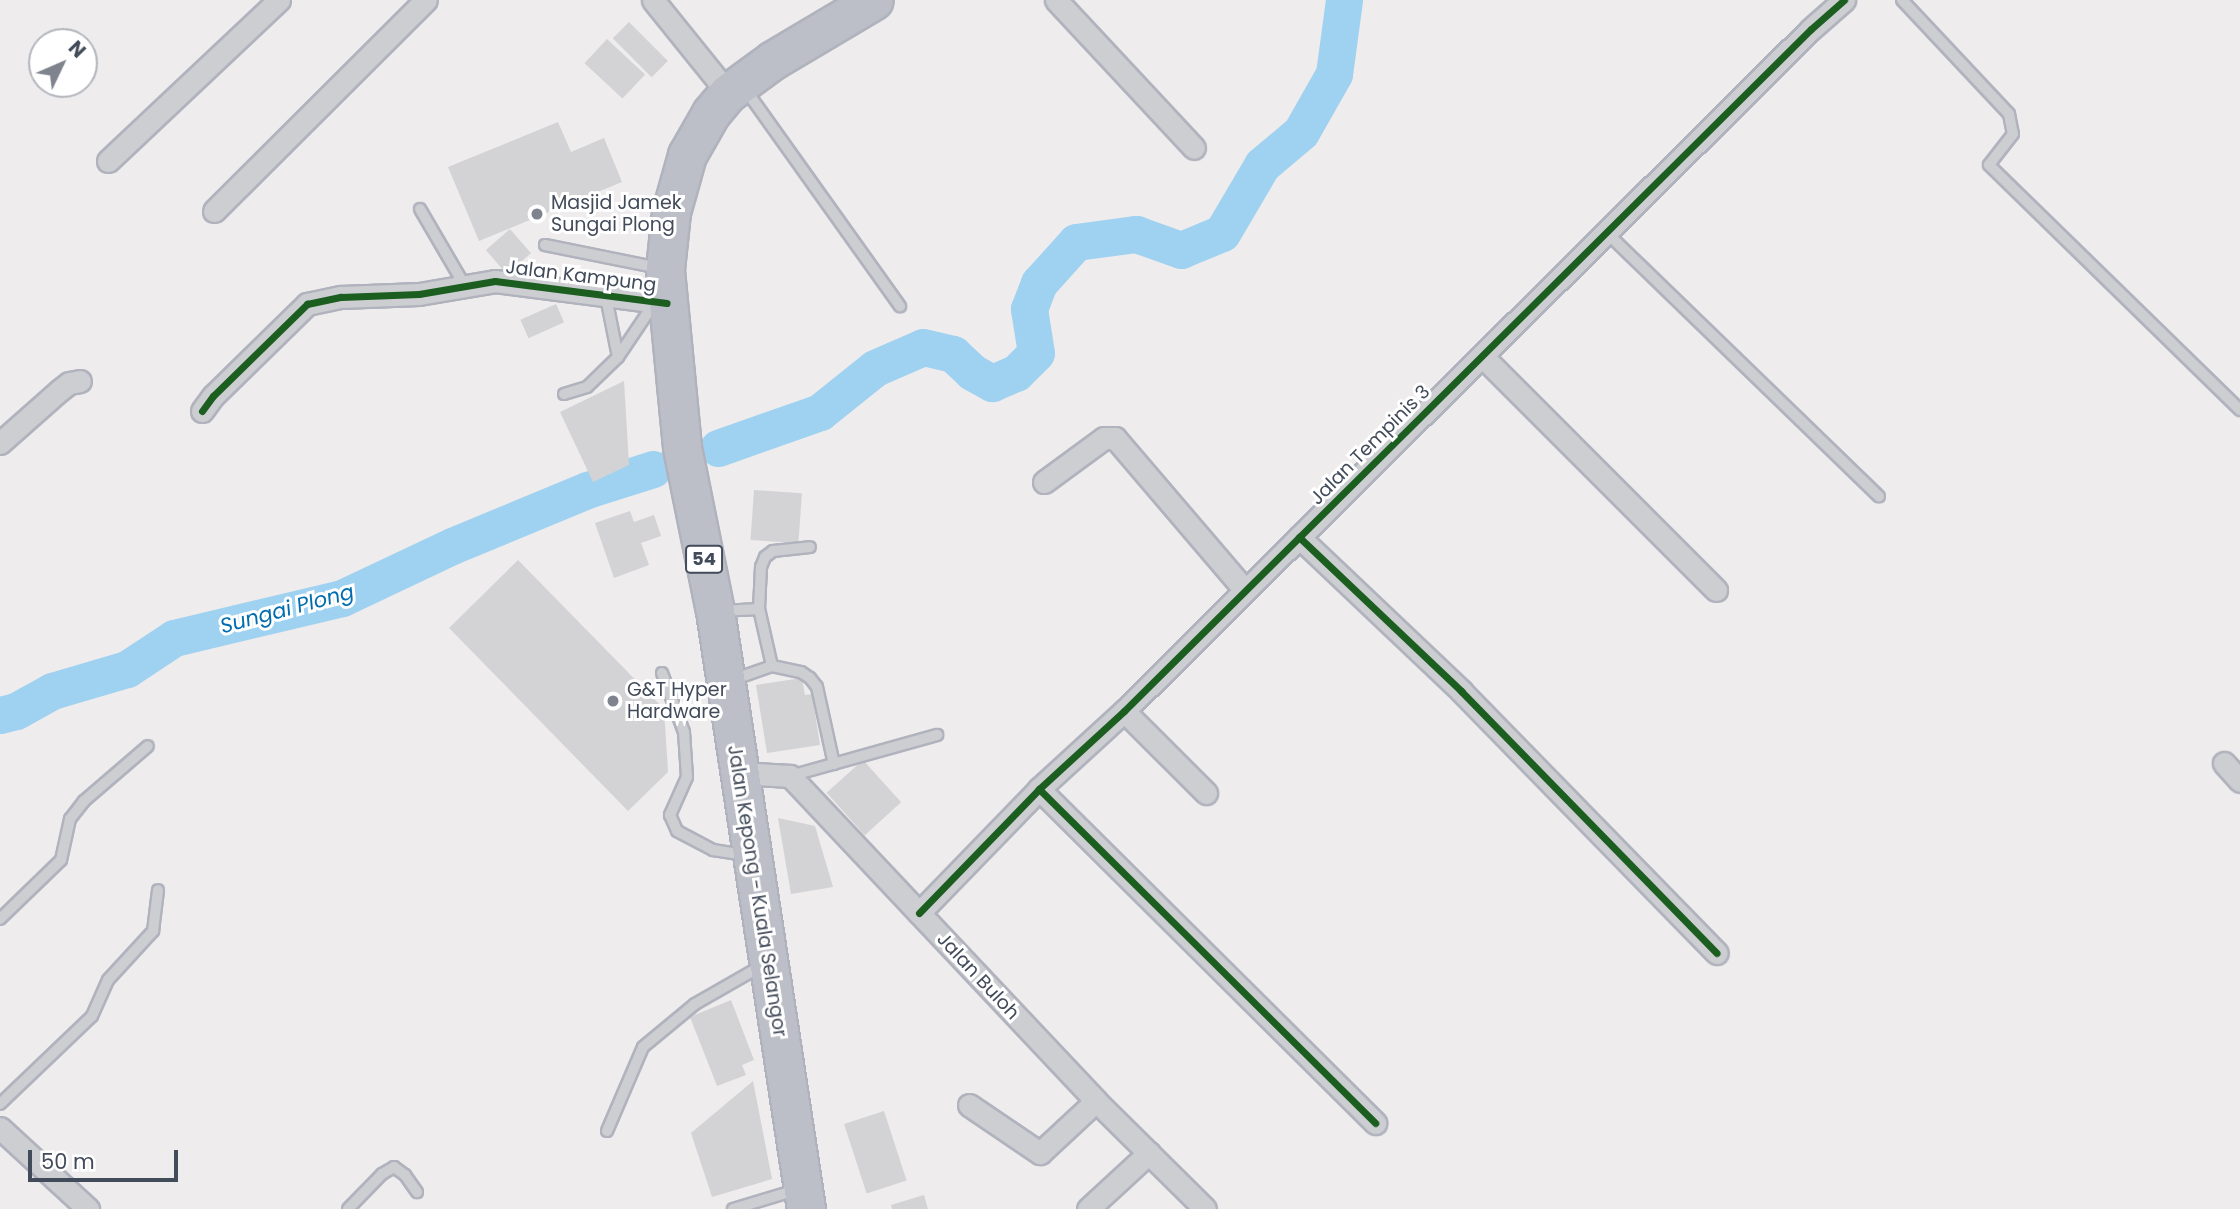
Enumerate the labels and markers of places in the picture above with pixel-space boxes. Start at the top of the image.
place label: Masjid Jamek Sungai Plong [551,192,681,236]
marker: Masjid Jamek Sungai Plong [529,206,545,222]
place label: G&T Hyper Hardware [627,679,727,723]
marker: G&T Hyper Hardware [605,693,621,709]

